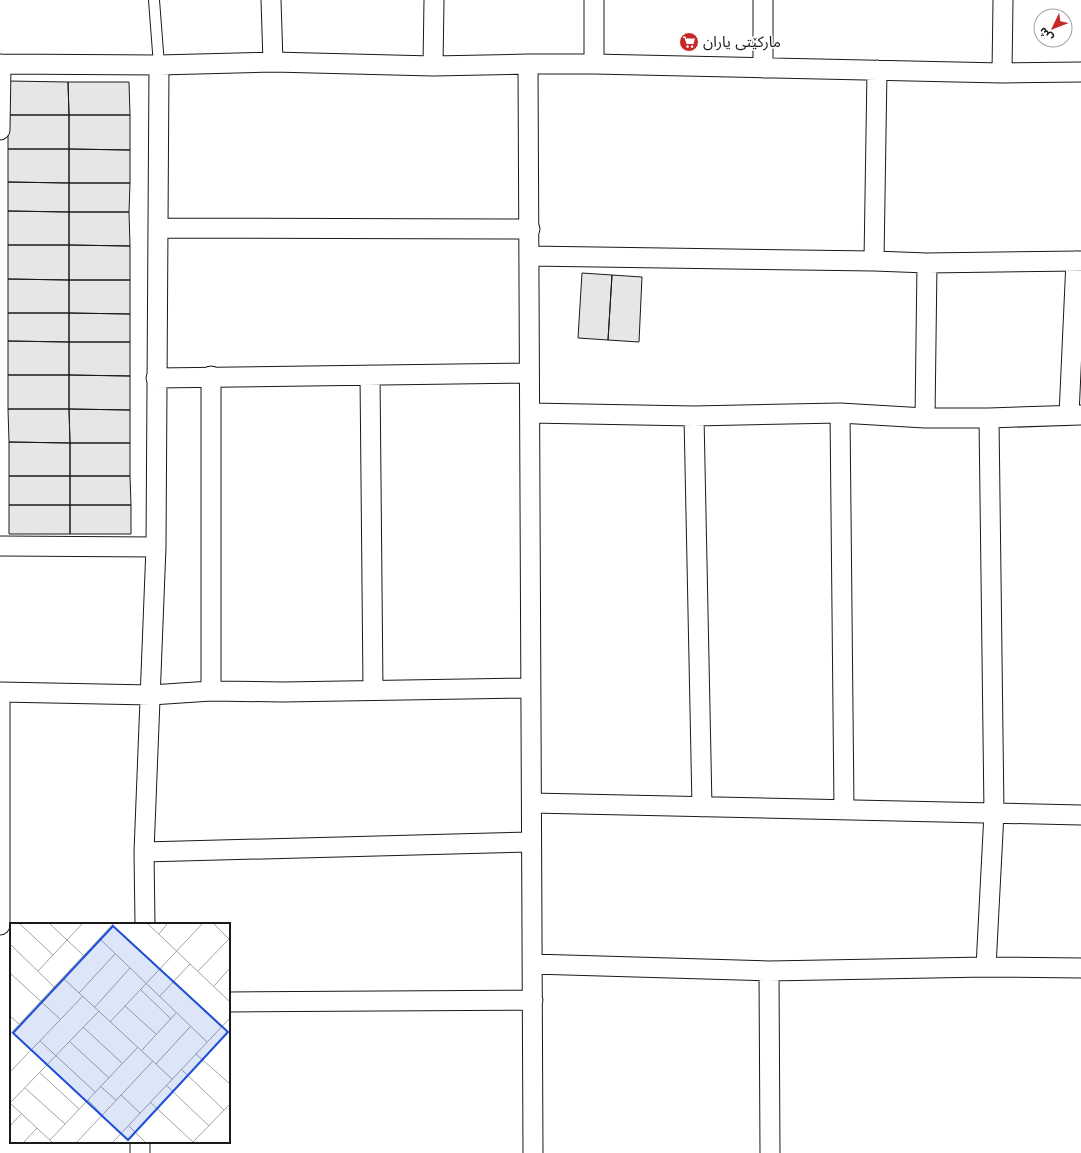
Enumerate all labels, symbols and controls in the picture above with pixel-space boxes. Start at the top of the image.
north arrow [1033,8,1073,48]
text: ش [1035,24,1057,46]
supermarket icon: مارکێتی یاران [678,31,700,53]
place label: مارکێتی یاران [703,31,781,53]
inset map [10,923,230,1143]

